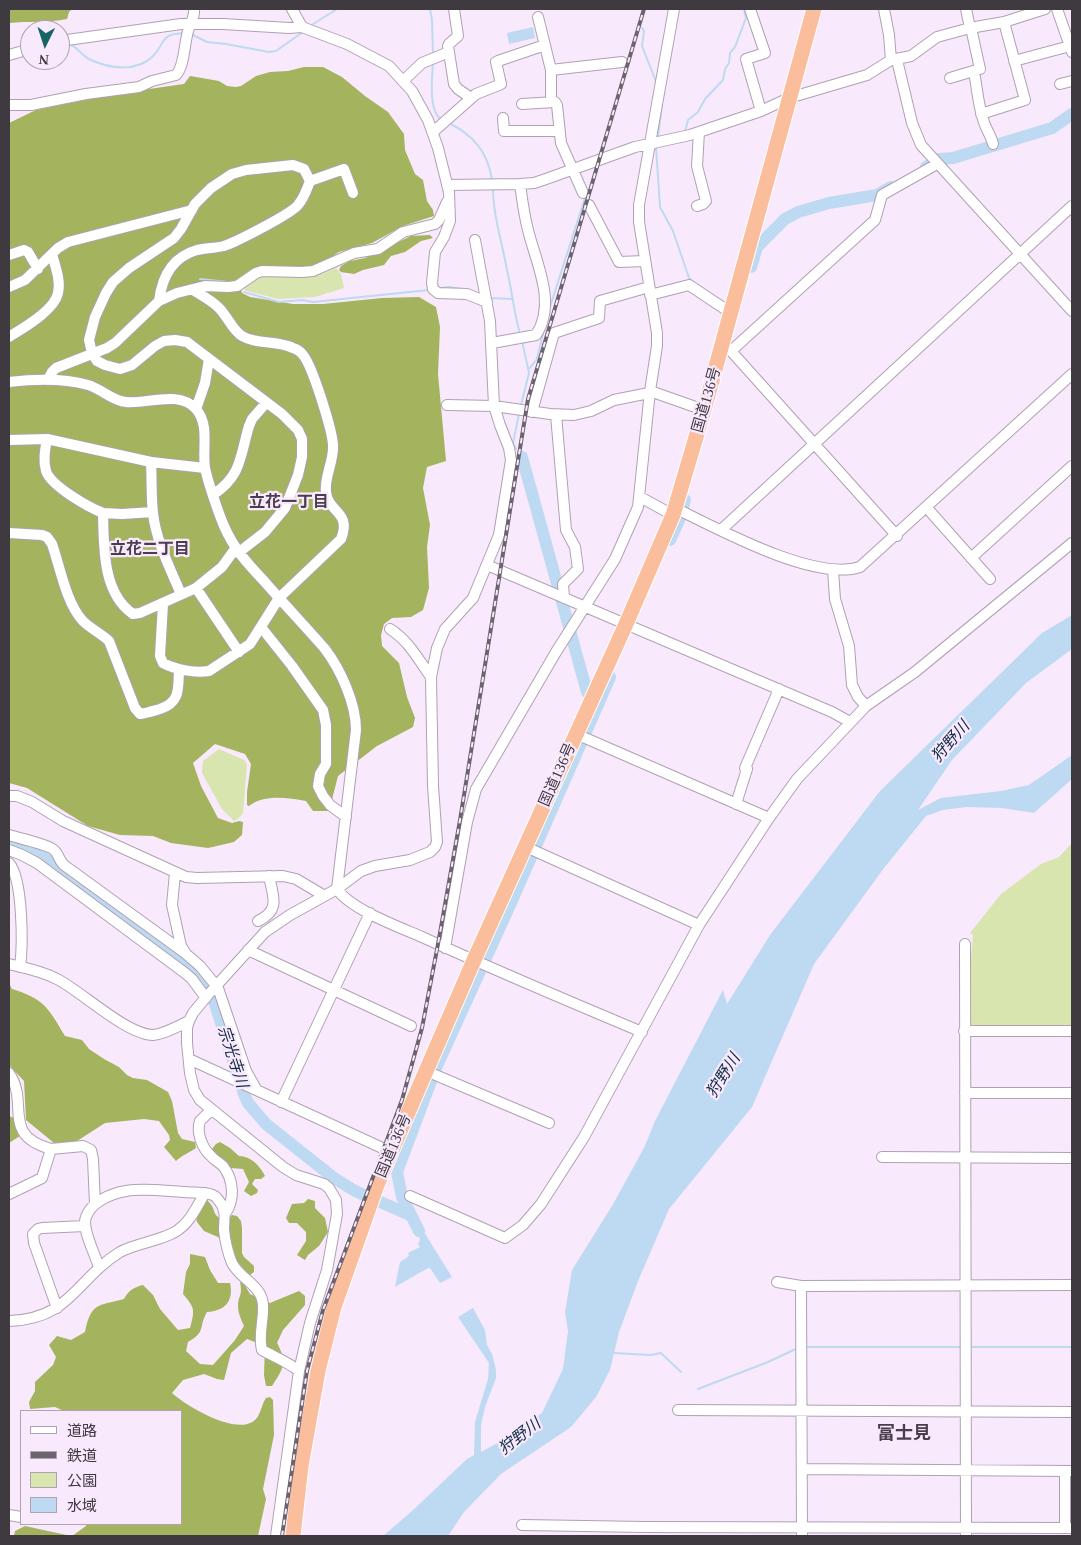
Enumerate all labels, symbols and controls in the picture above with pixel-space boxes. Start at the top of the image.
north arrow [20,20,70,70]
text: N [38,52,50,67]
street label: 国道136号 [689,365,725,435]
district label: 立花一丁目 [249,493,329,513]
district label: 立花二丁目 [110,540,190,560]
water label: 狩野川 [928,718,974,766]
street label: 国道136号 [536,741,580,809]
water label: 宗光寺川 [213,1024,251,1090]
water label: 狩野川 [703,1051,745,1101]
street label: 国道136号 [373,1111,415,1181]
legend [20,1410,182,1525]
water label: 狩野川 [495,1415,545,1459]
text: 道路 [67,1423,97,1439]
district label: 富士見 [877,1423,931,1445]
text: 鉄道 [67,1448,97,1464]
text: 公園 [67,1473,97,1489]
text: 水域 [67,1498,97,1514]

